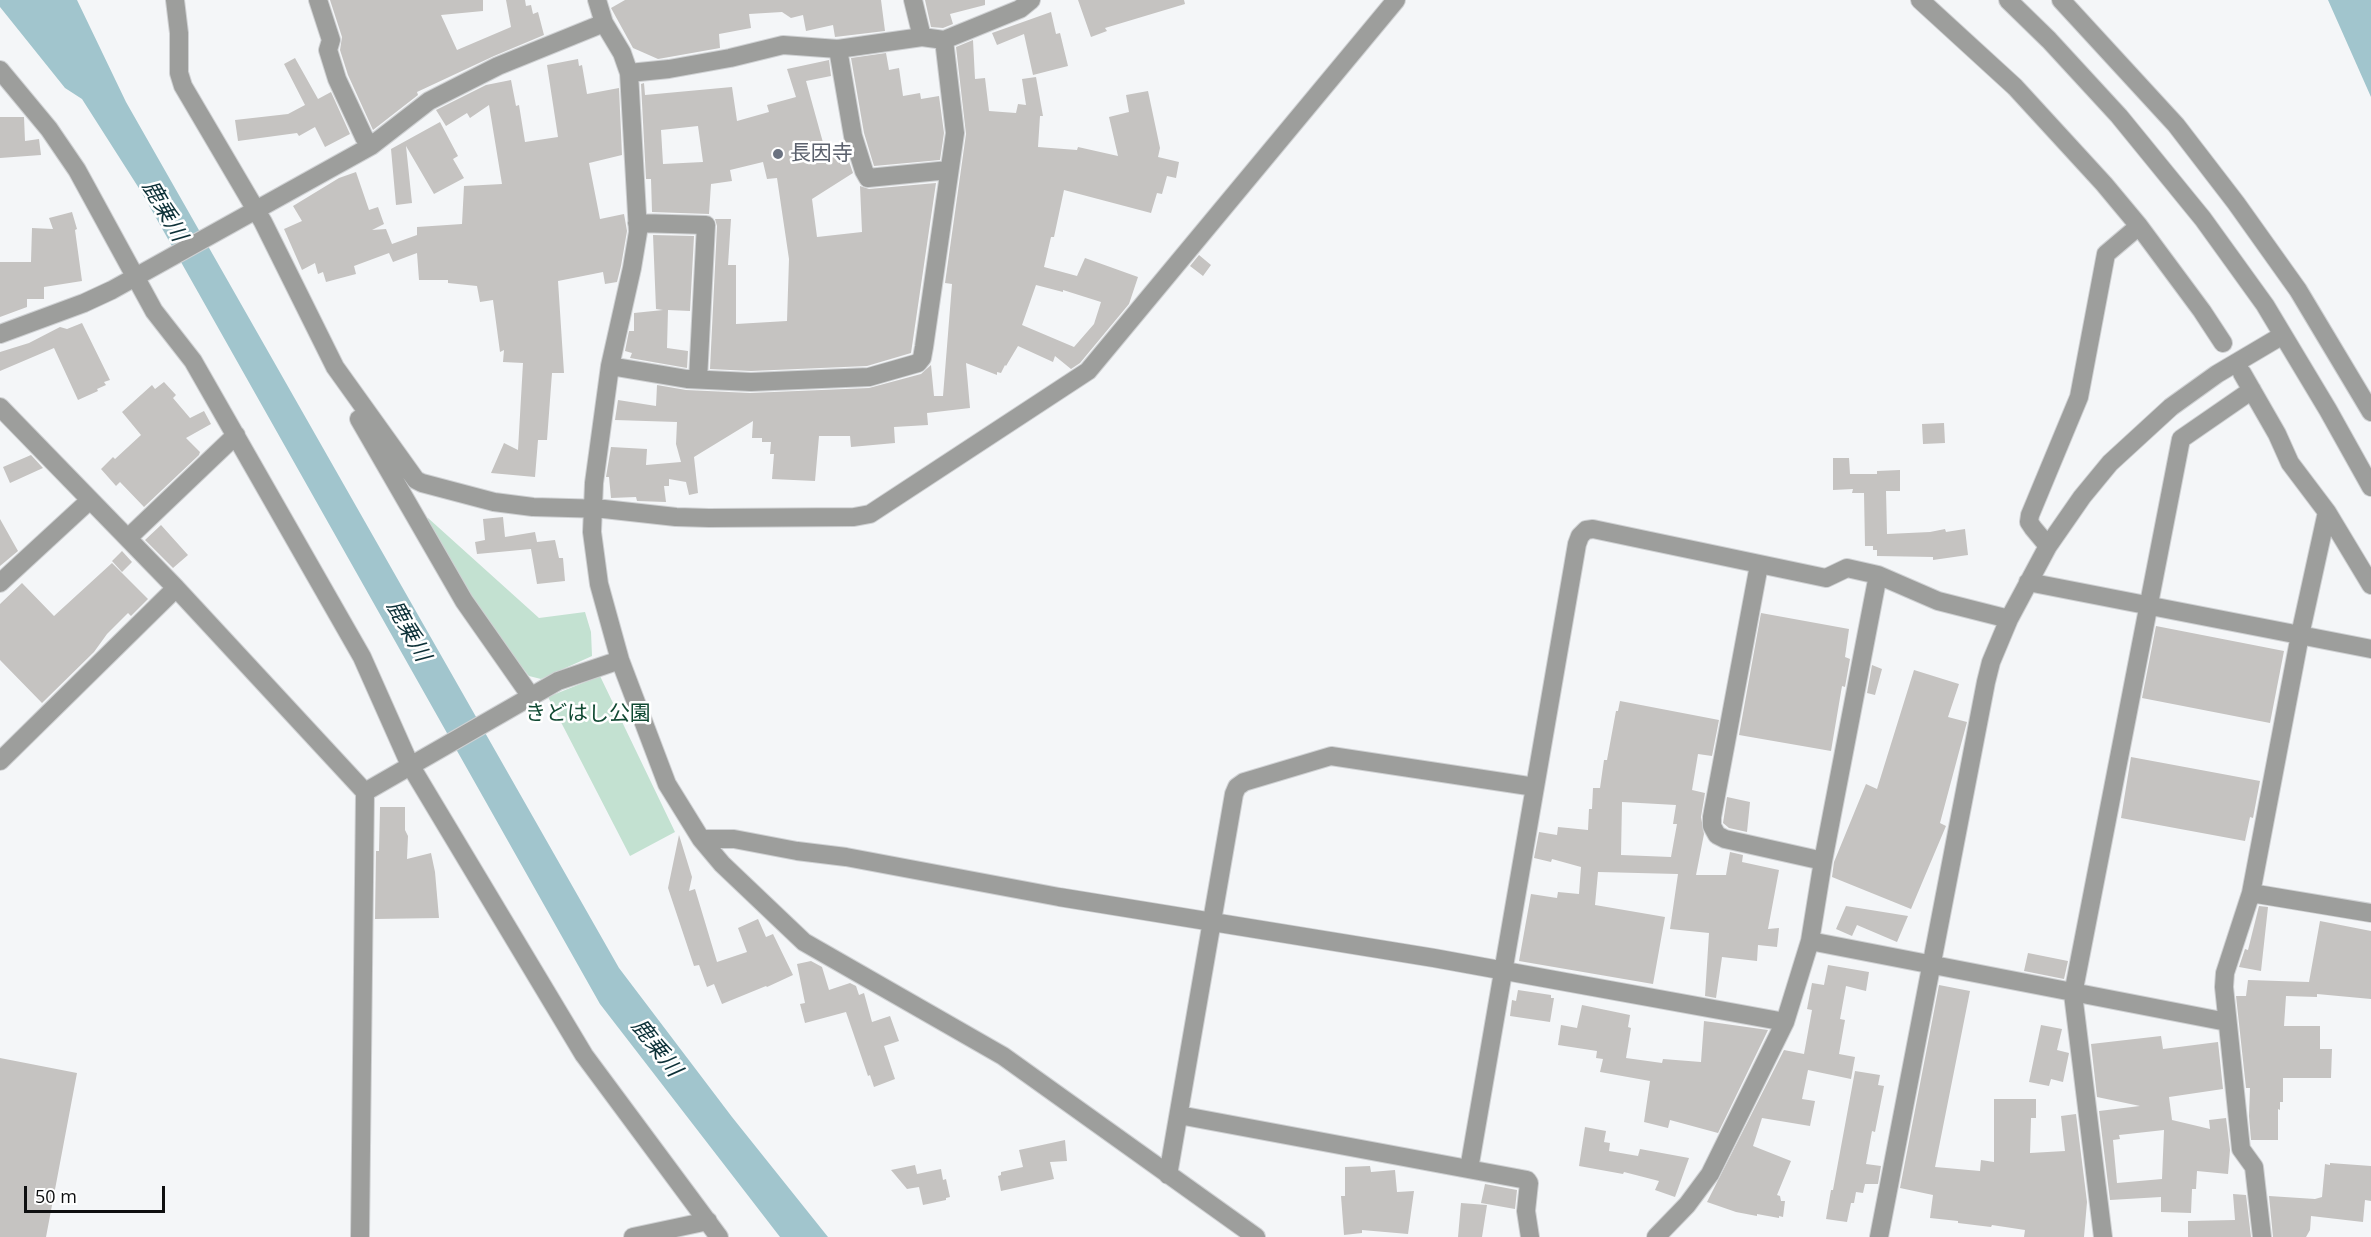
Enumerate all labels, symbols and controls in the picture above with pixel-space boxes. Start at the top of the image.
place label: 長因寺 [790,141,853,167]
marker: 長因寺 [771,147,785,161]
water label: 鹿乗川 [136,176,192,246]
water label: 鹿乗川 [380,596,436,666]
park label: きどはし公園 [525,701,651,727]
water label: 鹿乗川 [625,1014,687,1082]
scale bar [27,1174,168,1212]
text: 50 m [35,1184,77,1208]

